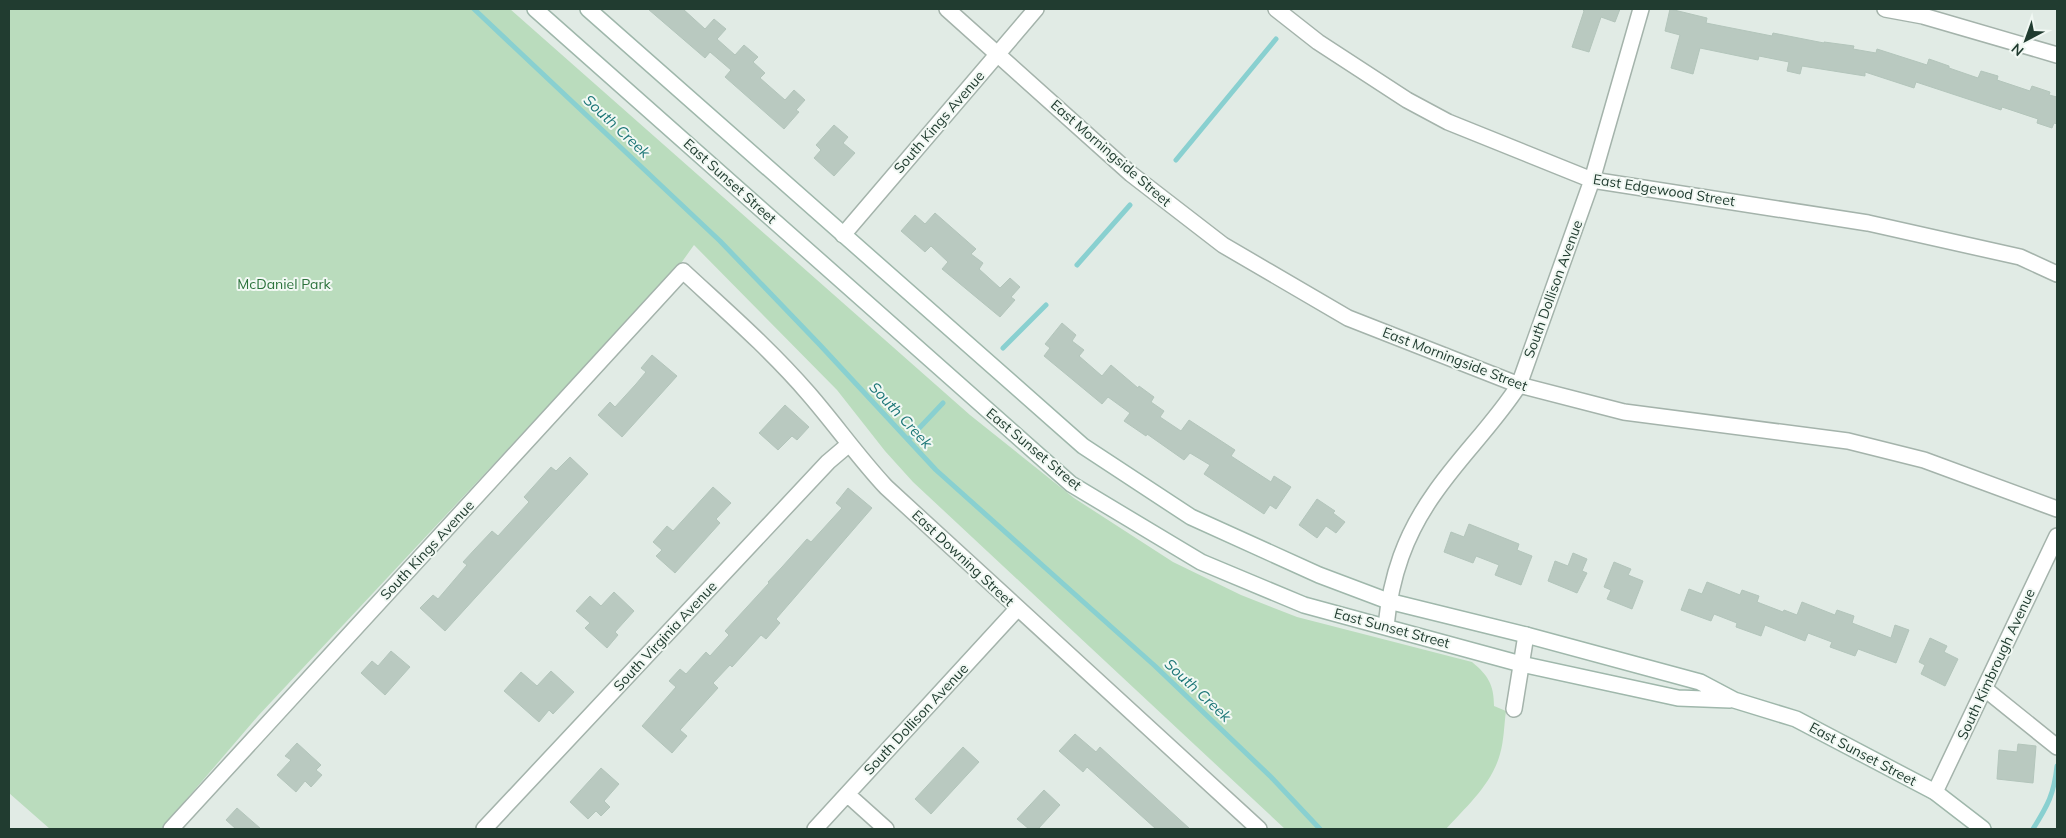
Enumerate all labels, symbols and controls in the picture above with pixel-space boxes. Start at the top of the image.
north arrow [2001,15,2051,65]
text: N [2008,40,2027,60]
street label: South Kings Avenue [890,67,988,177]
water label: South Creek [580,90,655,163]
street label: East Morningside Street [1047,96,1175,210]
street label: East Sunset Street [680,135,780,227]
street label: East Edgewood Street [1592,170,1736,210]
street label: South Dollison Avenue [1520,218,1586,360]
park label: McDaniel Park [237,275,331,293]
street label: East Morningside Street [1380,323,1530,395]
water label: South Creek [865,378,938,453]
street label: East Sunset Street [983,404,1085,494]
street label: South Kings Avenue [376,496,478,604]
street label: East Downing Street [908,506,1018,610]
street label: South Virginia Avenue [609,577,721,695]
street label: South Kimbrough Avenue [1953,586,2039,742]
street label: East Sunset Street [1332,604,1452,652]
water label: South Creek [1161,654,1236,727]
street label: South Dollison Avenue [860,660,972,778]
street label: East Sunset Street [1806,718,1920,790]

